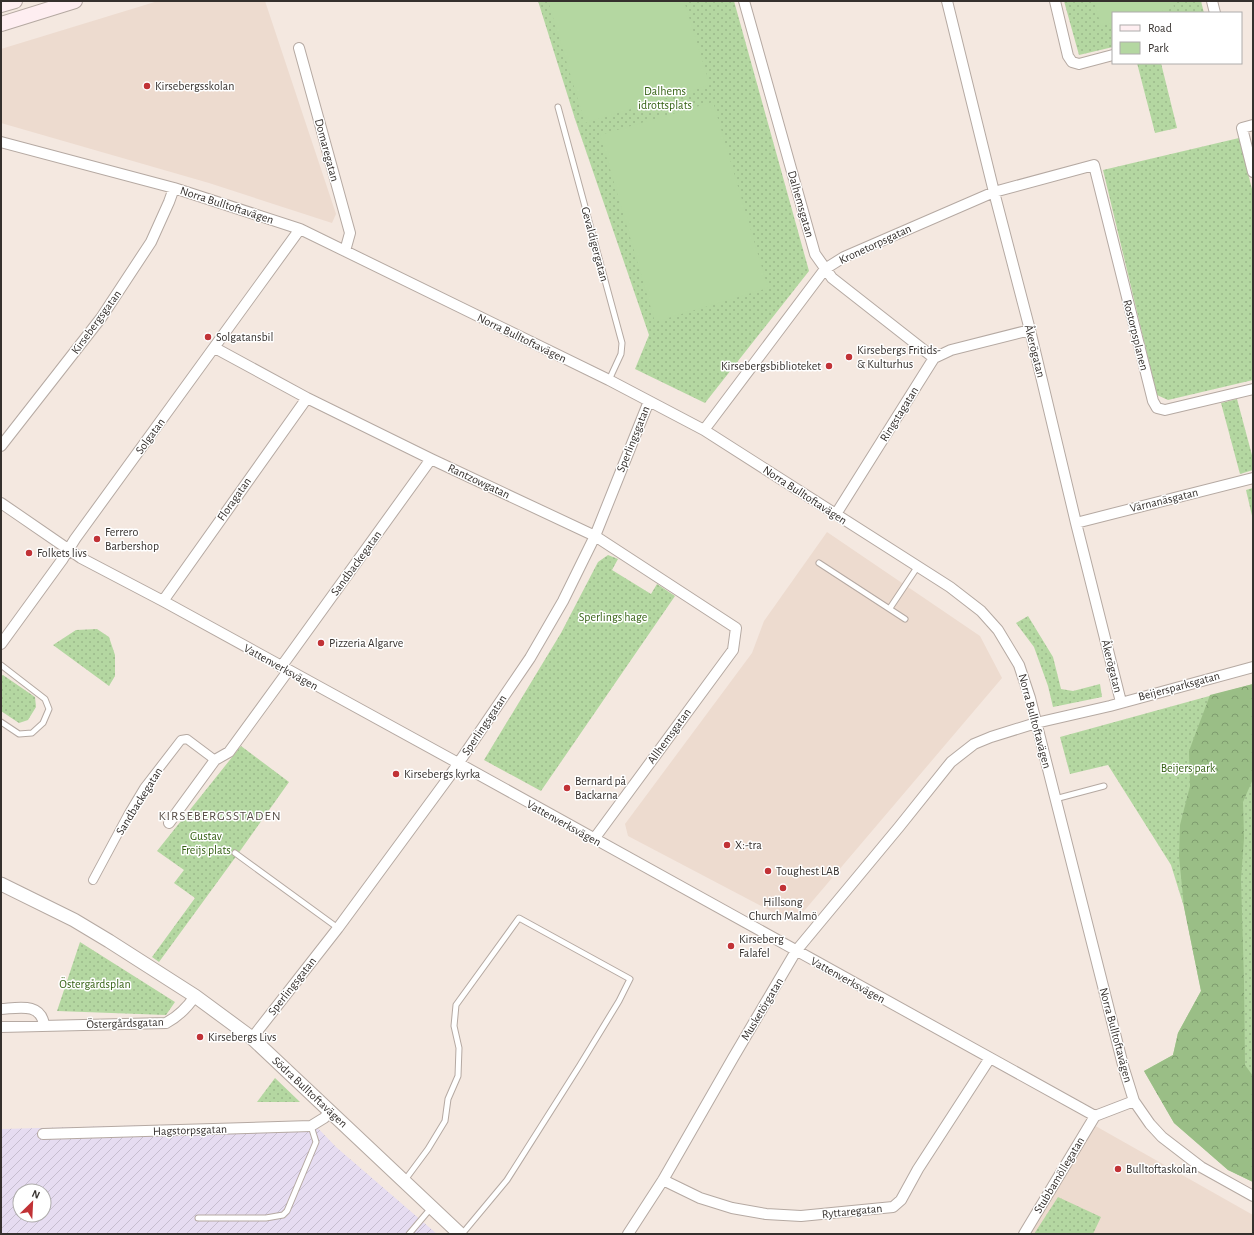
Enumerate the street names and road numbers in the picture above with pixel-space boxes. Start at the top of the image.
street label: Domaregatan [313,117,341,183]
street label: Dalhemsgatan [786,169,816,239]
street label: Norra Bulltoftavägen [179,184,275,226]
street label: Gevaldigergatan [579,205,611,283]
street label: Kronetorpsgatan [837,222,913,266]
street label: Kirsebergsgatan [69,288,123,356]
street label: Rostorpsplanen [1121,298,1151,372]
street label: Norra Bulltoftavägen [475,311,569,365]
street label: Åkerögatan [1023,323,1049,379]
street label: Ringstagatan [877,384,921,444]
street label: Sperlingsgatan [614,404,652,474]
street label: Solgatan [133,416,167,456]
street label: Rantzowgatan [446,461,512,501]
street label: Norra Bulltoftavägen [761,463,849,527]
street label: Floragatan [215,475,253,523]
street label: Värnanäsgatan [1129,486,1199,514]
street label: Sandbackegatan [329,528,383,598]
street label: Åkerögatan [1100,638,1126,694]
street label: Vattenverksvägen [242,642,320,692]
street label: Beijersparksgatan [1137,669,1221,704]
street label: Norra Bulltoftavägen [1017,672,1053,770]
street label: Sperlingsgatan [459,693,509,757]
street label: Allhemsgatan [645,706,693,766]
street label: Sandbackegatan [114,765,164,837]
street label: Vattenverksvägen [525,798,603,848]
street label: Sperlingsgatan [266,955,318,1017]
street label: Vattenverksvägen [809,955,887,1005]
street label: Musketörgatan [739,976,785,1042]
street label: Norra Bulltoftavägen [1098,986,1134,1084]
street label: Östergårdsgatan [86,1015,164,1030]
street label: Södra Bulltoftavägen [270,1054,350,1130]
street label: Hagstorpsgatan [153,1123,227,1137]
street label: Stubbamöllegatan [1031,1135,1087,1215]
street label: Ryttaregatan [821,1202,883,1221]

